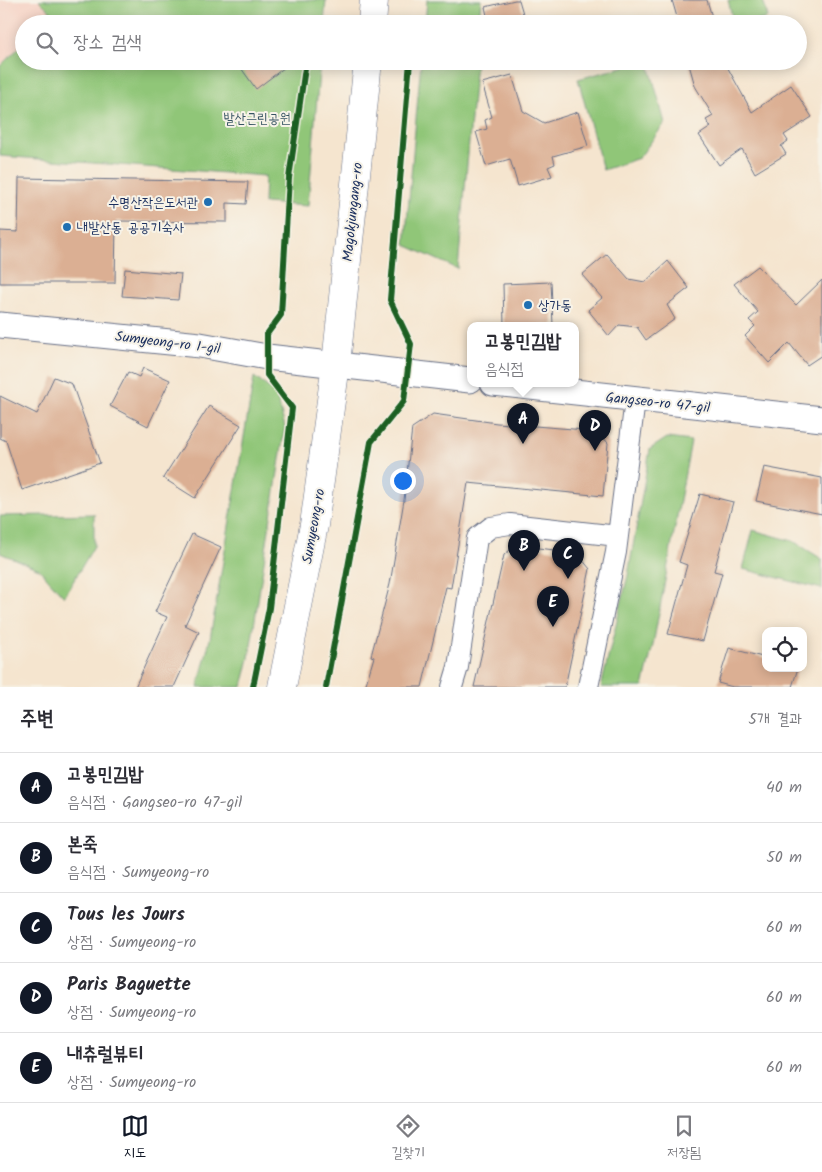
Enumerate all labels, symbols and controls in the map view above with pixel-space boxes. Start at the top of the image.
search box [15,15,807,70]
text: 장소 검색 [73,28,142,58]
icon: search [33,29,61,57]
park label: 발산근린공원 [223,108,291,130]
street label: Magokjungang-ro [337,161,369,263]
place label: 수명산작은도서관 [108,192,198,214]
marker: 수명산작은도서관 [202,196,214,208]
place label: 내발산동 공공기숙사 [77,217,185,239]
marker: 내발산동 공공기숙사 [61,221,73,233]
place label: 상가동 [538,295,572,317]
marker: 상가동 [522,299,534,311]
popup [467,322,579,387]
street label: Sumyeong-ro 1-gil [114,326,222,360]
text: 고봉민김밥 [485,327,561,357]
text: 음식점 [485,357,523,382]
street label: Gangseo-ro 47-gil [605,387,712,419]
pin: A [507,403,539,444]
pin: D [579,410,611,451]
your location [390,468,416,494]
street label: Sumyeong-ro [297,487,331,566]
pin: B [508,530,540,571]
pin: C [552,538,584,579]
pin: E [537,586,569,627]
map controls [762,627,807,672]
button: locate [762,627,807,672]
text: 주변 [20,703,54,736]
text: 5개 결과 [748,707,802,732]
text: 고봉민김밥 [67,760,143,790]
text: A [31,775,41,800]
text: 40 m [766,775,802,800]
text: 음식점 · Gangseo-ro 47-gil [67,790,242,815]
text: 본죽 [67,830,98,860]
text: B [31,845,41,870]
text: 50 m [766,845,802,870]
text: 음식점 · Sumyeong-ro [67,860,209,885]
text: Tous les Jours [67,900,185,930]
text: C [31,915,41,940]
text: 60 m [766,915,802,940]
text: 상점 · Sumyeong-ro [67,930,196,955]
text: Paris Baguette [67,970,191,1000]
text: D [31,985,41,1010]
text: 60 m [766,985,802,1010]
text: 상점 · Sumyeong-ro [67,1000,196,1025]
text: 내츄럴뷰티 [67,1040,143,1070]
text: E [32,1055,40,1080]
text: 60 m [766,1055,802,1080]
text: 상점 · Sumyeong-ro [67,1070,196,1095]
tab: 지도 [121,1112,149,1164]
tab: 길찾기 [391,1112,425,1164]
tab: 저장됨 [667,1112,701,1164]

